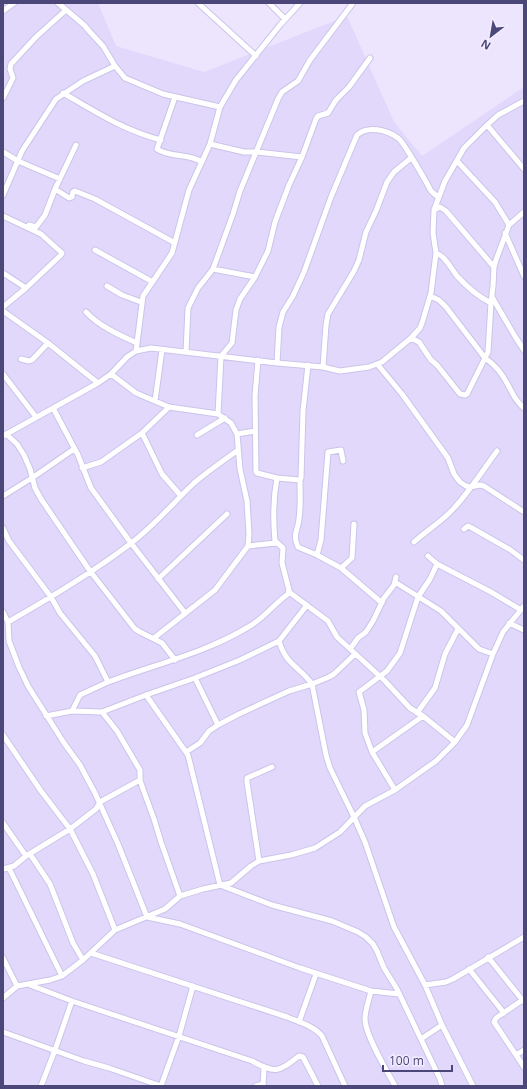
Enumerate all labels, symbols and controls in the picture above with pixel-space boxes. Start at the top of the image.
north arrow [471,16,511,56]
text: N [478,36,493,54]
scale bar [383,1047,452,1073]
text: 100 m [389,1052,424,1069]

